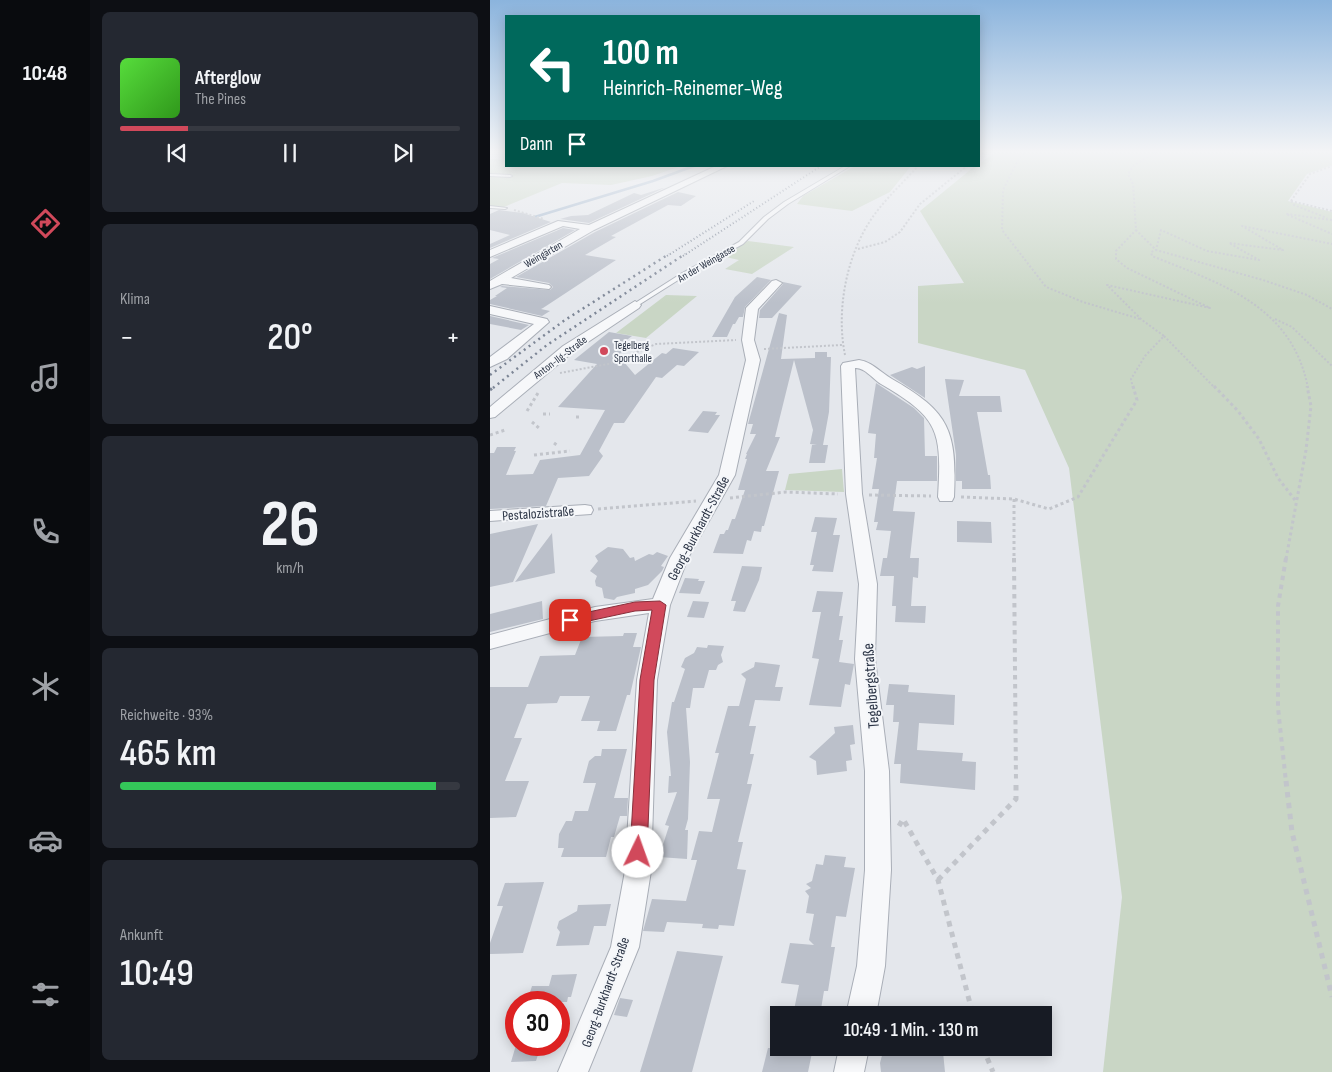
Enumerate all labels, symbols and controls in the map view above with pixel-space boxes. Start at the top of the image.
text: 100 m [603,32,679,75]
icon: left [520,35,585,100]
text: 10:48 [23,60,67,87]
text: Afterglow [195,67,261,90]
text: Heinrich-Reinemer-Weg [603,75,783,102]
text: The Pines [195,90,246,109]
icon: arrive [563,130,591,158]
text: Dann [520,133,553,156]
icon: previous [163,139,191,167]
icon: pause [276,139,304,167]
icon: next [389,139,417,167]
icon: directions [28,206,63,241]
street label: Weingärten [522,238,565,271]
street label: An der Weingasse [674,242,737,286]
text: Klima [120,290,150,309]
text: 20° [267,315,313,360]
text: − [120,321,134,354]
text: + [446,321,460,354]
street label: Anton-Ilg-Straße [530,333,590,382]
place label: Tegelberg Sporthalle [614,339,652,365]
marker: Tegelberg Sporthalle [598,345,610,357]
icon: music [28,360,63,395]
street label: Georg-Burkhardt-Straße [664,473,733,583]
text: 26 [260,487,320,565]
street label: Pestalozistraße [501,503,575,524]
icon: phone [28,514,63,549]
text: km/h [276,559,304,578]
pin [549,599,591,641]
icon: arrive [556,606,584,634]
street label: Tegelbergstraße [859,643,884,729]
icon: climate [28,669,63,704]
text: Reichweite · 93% [120,706,213,725]
text: 465 km [120,731,217,776]
icon: car [28,823,63,858]
position arrow [611,825,663,877]
text: Ankunft [120,926,163,945]
street label: Georg-Burkhardt-Straße [578,935,633,1050]
text: 10:49 [120,951,194,996]
icon: filters [28,977,63,1012]
speed limit sign: 30 [505,991,570,1056]
text: 10:49 · 1 Min. · 130 m [844,1019,978,1042]

